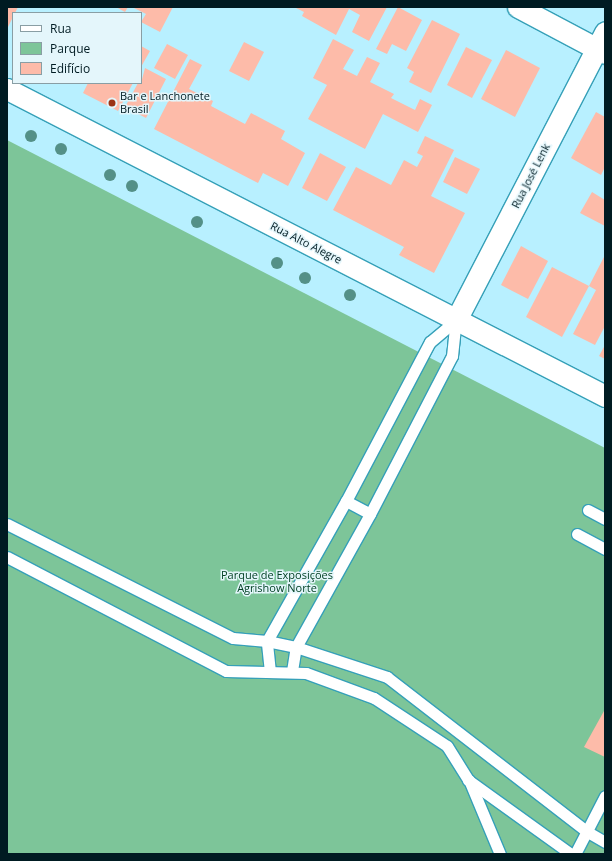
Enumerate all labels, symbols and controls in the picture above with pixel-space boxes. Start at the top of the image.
legend [12,12,142,84]
text: Rua [50,20,71,37]
text: Parque [50,40,90,57]
text: Edifício [50,60,90,77]
place label: Bar e Lanchonete Brasil [120,90,210,116]
marker: Bar e Lanchonete Brasil [107,98,117,108]
street label: Rua José Lenk [509,141,553,211]
street label: Rua Alto Alegre [268,219,344,267]
park label: Parque de Exposições Agrishow Norte [221,569,333,595]

